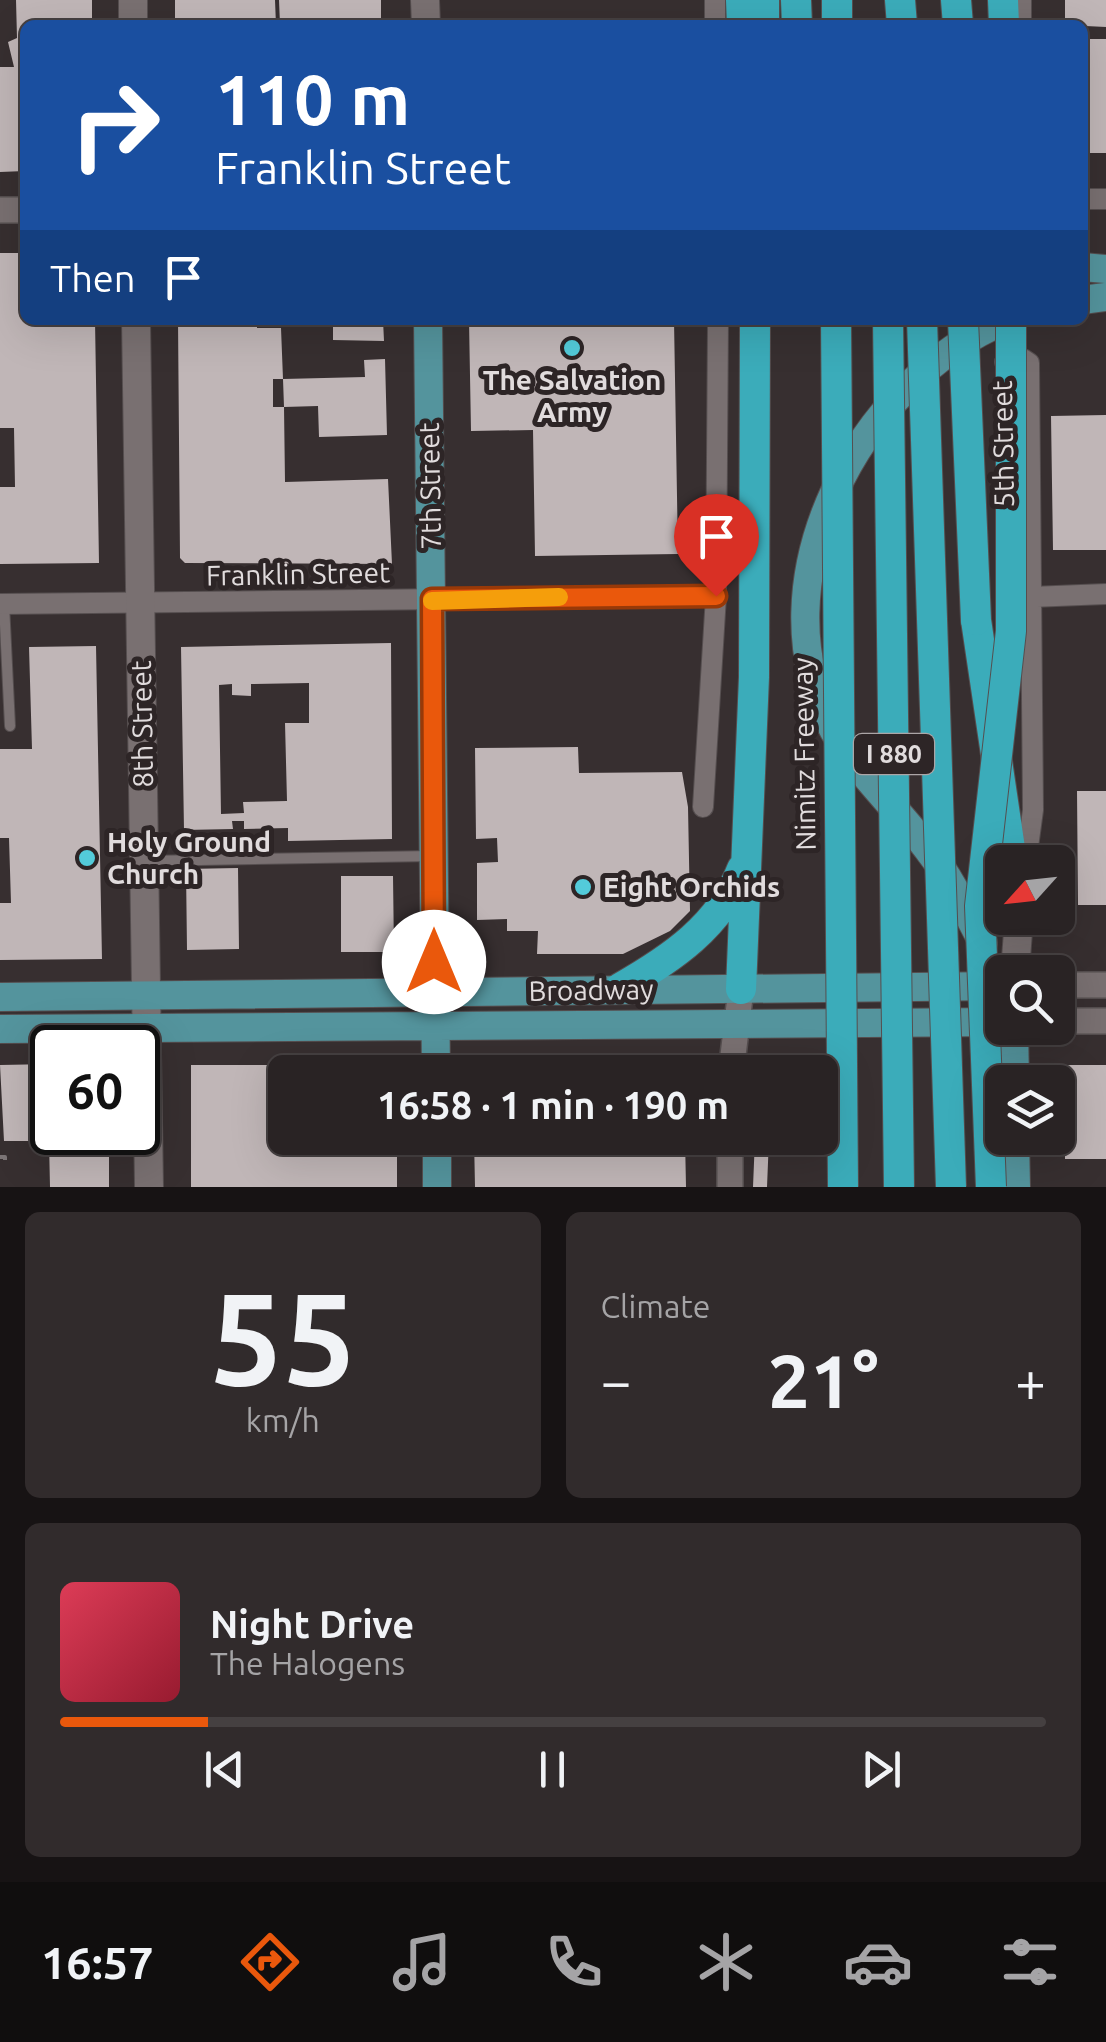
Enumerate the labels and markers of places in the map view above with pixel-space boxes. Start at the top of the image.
marker: The Salvation Army [561,337,583,359]
place label: The Salvation Army [483,364,661,427]
pin [674,494,759,597]
place label: Holy Ground Church [107,826,271,889]
marker: Holy Ground Church [76,847,98,869]
place label: Eight Orchids [603,871,780,902]
marker: Eight Orchids [572,876,594,898]

